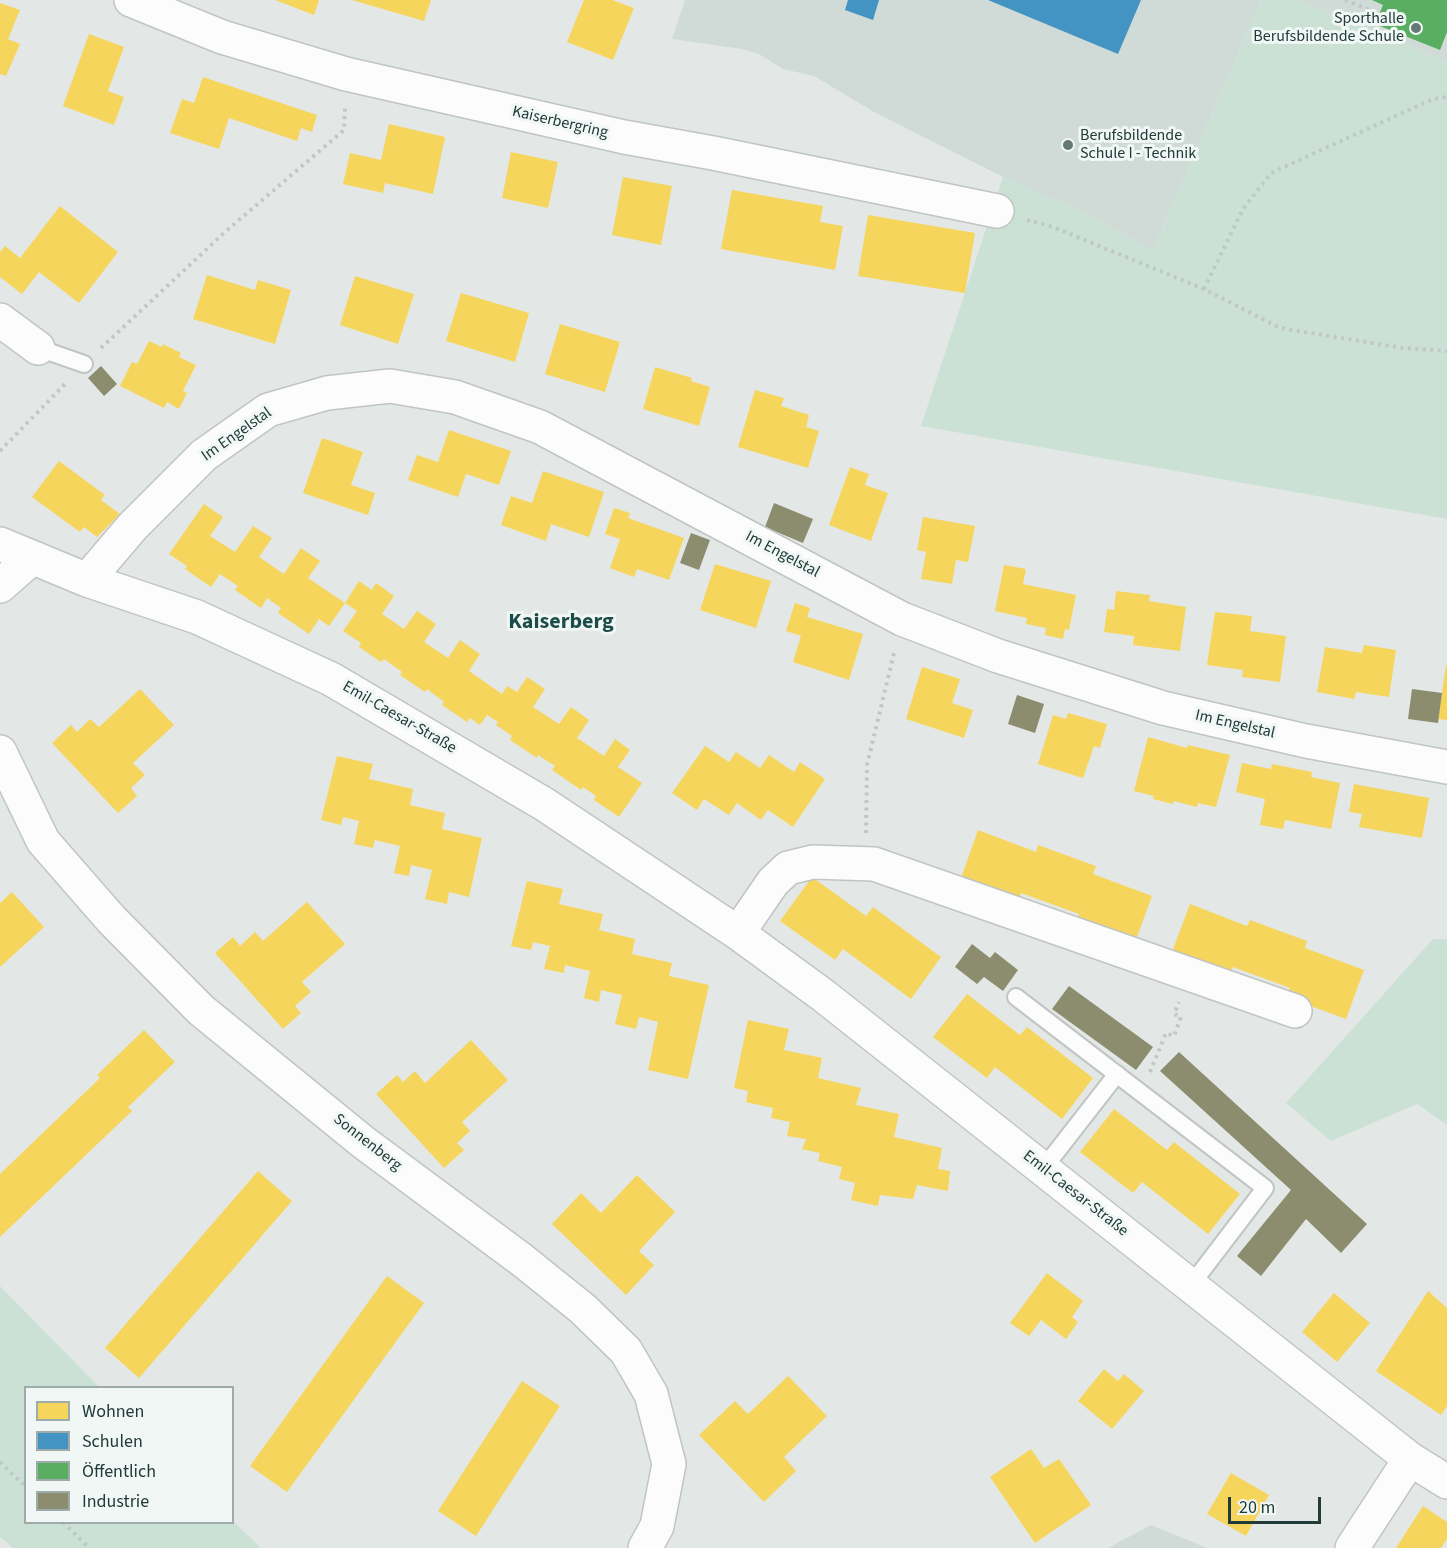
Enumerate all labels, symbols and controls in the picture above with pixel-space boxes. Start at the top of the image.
place label: Sporthalle Berufsbildende Schule [1253,9,1404,47]
marker: Sporthalle Berufsbildende Schule [1409,21,1423,35]
street label: Kaiserbergring [510,103,610,143]
place label: Berufsbildende Schule I - Technik [1080,126,1196,164]
marker: Berufsbildende Schule I - Technik [1061,138,1075,152]
street label: Im Engelstal [198,404,276,466]
street label: Im Engelstal [742,527,822,583]
district label: Kaiserberg [508,610,614,636]
street label: Emil-Caesar-Straße [339,678,459,758]
street label: Im Engelstal [1193,707,1277,743]
street label: Sonnenberg [329,1110,405,1176]
street label: Emil-Caesar-Straße [1018,1147,1132,1241]
legend [24,1386,234,1524]
text: Wohnen [82,1399,144,1424]
text: Schulen [82,1429,143,1454]
text: Öffentlich [82,1459,156,1484]
scale bar [1231,1485,1324,1523]
text: Industrie [82,1489,149,1514]
text: 20 m [1239,1495,1275,1520]

